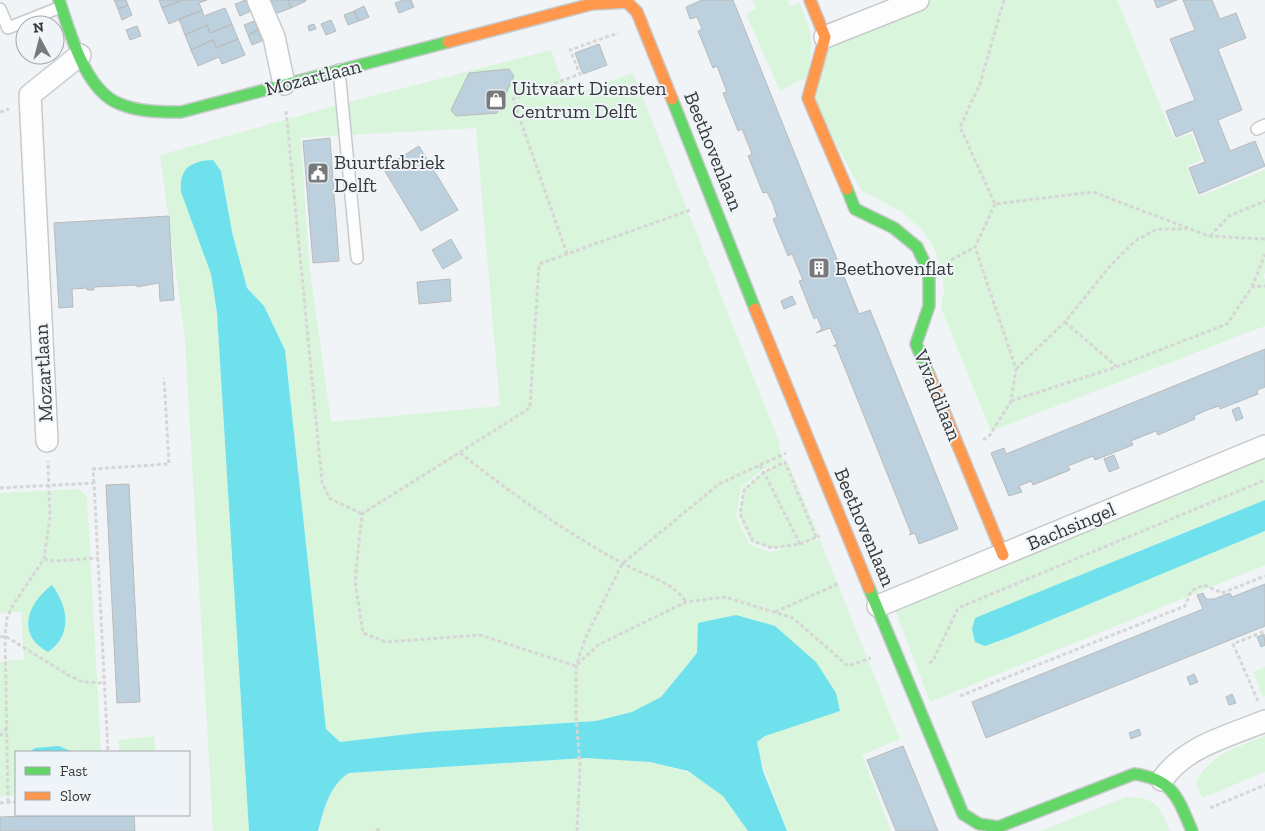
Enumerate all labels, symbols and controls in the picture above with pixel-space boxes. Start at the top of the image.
north arrow [15,15,65,65]
text: N [32,18,45,37]
street label: Mozartlaan [262,53,364,101]
place label: Uitvaart Diensten Centrum Delft [512,76,667,123]
shop icon: Uitvaart Diensten Centrum Delft [484,88,508,112]
street label: Beethovenlaan [679,88,749,215]
place label: Buurtfabriek Delft [334,150,445,197]
public building icon: Buurtfabriek Delft [306,161,330,185]
building icon: Beethovenflat [807,256,831,280]
place label: Beethovenflat [835,256,954,280]
street label: Mozartlaan [28,323,58,423]
street label: Vivaldilaan [909,345,967,444]
street label: Beethovenlaan [829,464,901,590]
street label: Bachsingel [1023,497,1119,555]
legend [15,751,190,816]
text: Fast [60,762,88,780]
text: Slow [60,787,92,805]

